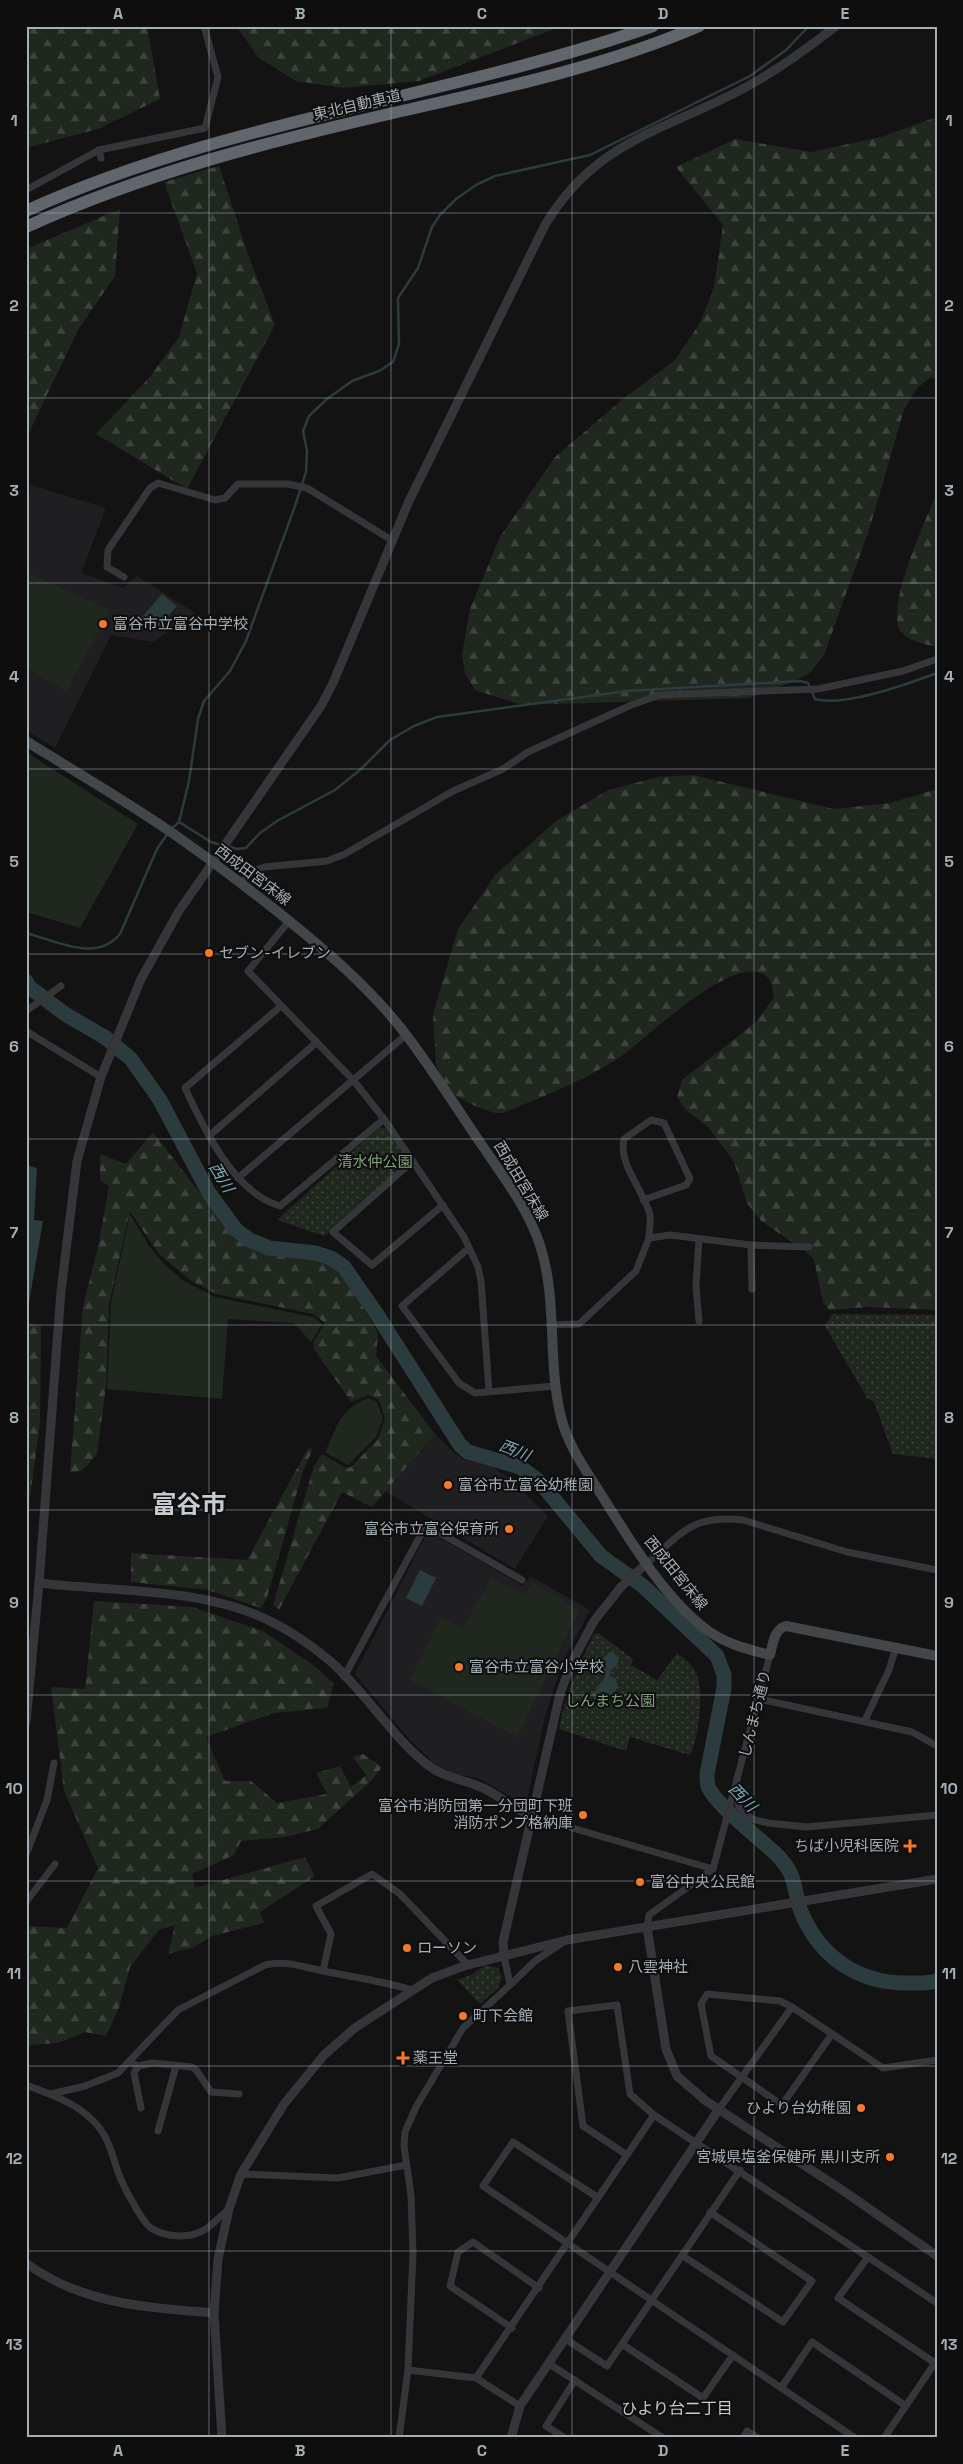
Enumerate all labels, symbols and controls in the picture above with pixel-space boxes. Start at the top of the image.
text: A [113,3,123,24]
text: B [295,3,305,24]
text: C [477,3,487,24]
text: D [658,3,668,24]
text: E [841,3,850,24]
street label: 東北自動車道 [311,85,403,124]
text: 1 [10,110,18,131]
text: 1 [945,110,953,131]
text: 2 [9,295,19,316]
text: 2 [944,295,954,316]
text: 3 [9,480,19,501]
text: 3 [944,480,954,501]
place label: 富谷市立富谷中学校 [113,614,248,633]
marker: 富谷市立富谷中学校 [97,618,109,630]
text: 4 [9,666,19,687]
text: 4 [944,666,954,687]
street label: 西成田宮床線 [212,840,295,909]
text: 5 [9,851,19,872]
text: 5 [944,851,954,872]
place label: セブン-イレブン [219,943,331,962]
marker: セブン-イレブン [203,947,215,959]
text: 6 [9,1036,19,1057]
text: 6 [944,1036,954,1057]
street label: 西成田宮床線 [490,1137,553,1224]
park label: 清水仲公園 [337,1152,413,1171]
water label: 西川 [204,1158,240,1198]
text: 7 [10,1222,19,1243]
text: 7 [945,1222,954,1243]
text: 8 [9,1407,19,1428]
text: 8 [944,1407,954,1428]
water label: 西川 [496,1435,535,1467]
place label: 富谷市立富谷幼稚園 [458,1475,593,1494]
marker: 富谷市立富谷幼稚園 [442,1479,454,1491]
district label: 富谷市 [151,1488,227,1520]
place label: 富谷市立富谷保育所 [364,1519,499,1538]
marker: 富谷市立富谷保育所 [503,1523,515,1535]
street label: 西成田宮床線 [641,1532,712,1614]
text: 9 [9,1592,19,1613]
text: 9 [944,1592,954,1613]
place label: 富谷市立富谷小学校 [469,1657,604,1676]
marker: 富谷市立富谷小学校 [453,1661,465,1673]
street label: しんまち通り [734,1668,775,1760]
park label: しんまち公園 [565,1691,655,1710]
text: 10 [5,1778,23,1799]
text: 10 [940,1778,958,1799]
water label: 西川 [724,1779,763,1818]
place label: 富谷市消防団第一分団町下班 消防ポンプ格納庫 [378,1796,573,1832]
marker: 富谷市消防団第一分団町下班 消防ポンプ格納庫 [577,1809,589,1821]
place label: ちば小児科医院 [794,1836,899,1855]
marker: ちば小児科医院 [903,1839,917,1853]
place label: 富谷中央公民館 [650,1872,755,1891]
marker: 富谷中央公民館 [634,1876,646,1888]
place label: ローソン [417,1938,477,1957]
marker: ローソン [401,1942,413,1954]
place label: 八雲神社 [628,1957,688,1976]
marker: 八雲神社 [612,1961,624,1973]
text: 11 [7,1963,21,1984]
text: 11 [942,1963,956,1984]
place label: 町下会館 [473,2006,533,2025]
marker: 町下会館 [457,2010,469,2022]
place label: 薬王堂 [413,2048,458,2067]
marker: 薬王堂 [397,2052,409,2064]
place label: ひより台幼稚園 [746,2098,851,2117]
marker: ひより台幼稚園 [855,2102,867,2114]
place label: 宮城県塩釜保健所 黒川支所 [696,2147,880,2166]
text: 12 [6,2148,22,2169]
text: 12 [941,2148,957,2169]
marker: 宮城県塩釜保健所 黒川支所 [884,2151,896,2163]
text: 13 [6,2334,23,2355]
text: 13 [941,2334,958,2355]
district label: ひより台二丁目 [621,2398,733,2419]
text: A [113,2440,123,2461]
text: B [295,2440,305,2461]
text: C [477,2440,487,2461]
text: D [658,2440,668,2461]
text: E [841,2440,850,2461]

